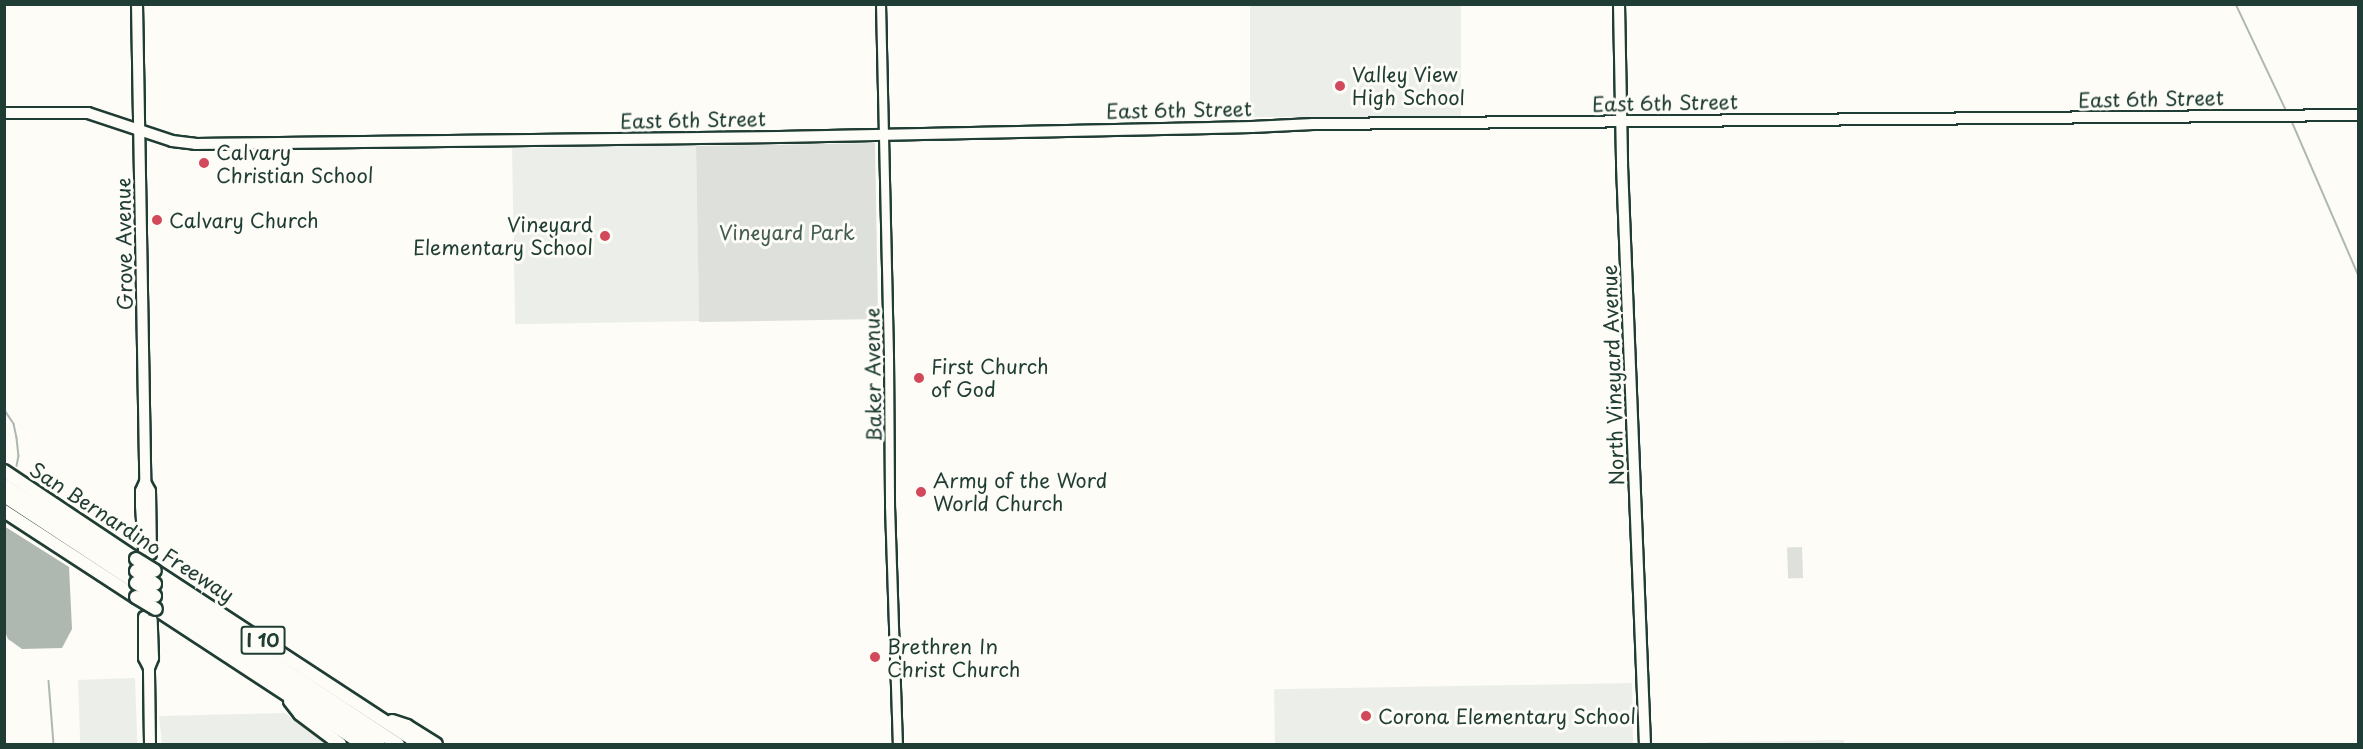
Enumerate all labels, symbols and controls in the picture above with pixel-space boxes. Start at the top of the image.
place label: Valley View High School [1352,62,1466,109]
marker: Valley View High School [1333,79,1347,93]
street label: East 6th Street [2077,86,2225,112]
street label: East 6th Street [1591,90,1739,116]
street label: East 6th Street [1105,97,1253,123]
street label: East 6th Street [619,107,767,133]
place label: Calvary Christian School [216,140,373,187]
marker: Calvary Christian School [197,156,211,170]
street label: Grove Avenue [111,177,137,311]
place label: Calvary Church [169,208,320,232]
marker: Calvary Church [150,213,164,227]
place label: Vineyard Elementary School [413,213,593,260]
park label: Vineyard Park [718,220,856,244]
marker: Vineyard Elementary School [598,229,612,243]
street label: North Vineyard Avenue [1597,263,1629,487]
street label: Baker Avenue [860,308,886,442]
place label: First Church of God [931,354,1049,401]
marker: First Church of God [912,371,926,385]
street label: San Bernardino Freeway [25,457,239,607]
place label: Army of the Word World Church [933,468,1108,515]
marker: Army of the Word World Church [914,485,928,499]
road number: I 10 [239,625,287,655]
place label: Brethren In Christ Church [887,634,1021,681]
marker: Brethren In Christ Church [868,650,882,664]
place label: Corona Elementary School [1378,704,1635,728]
marker: Corona Elementary School [1359,709,1373,723]

